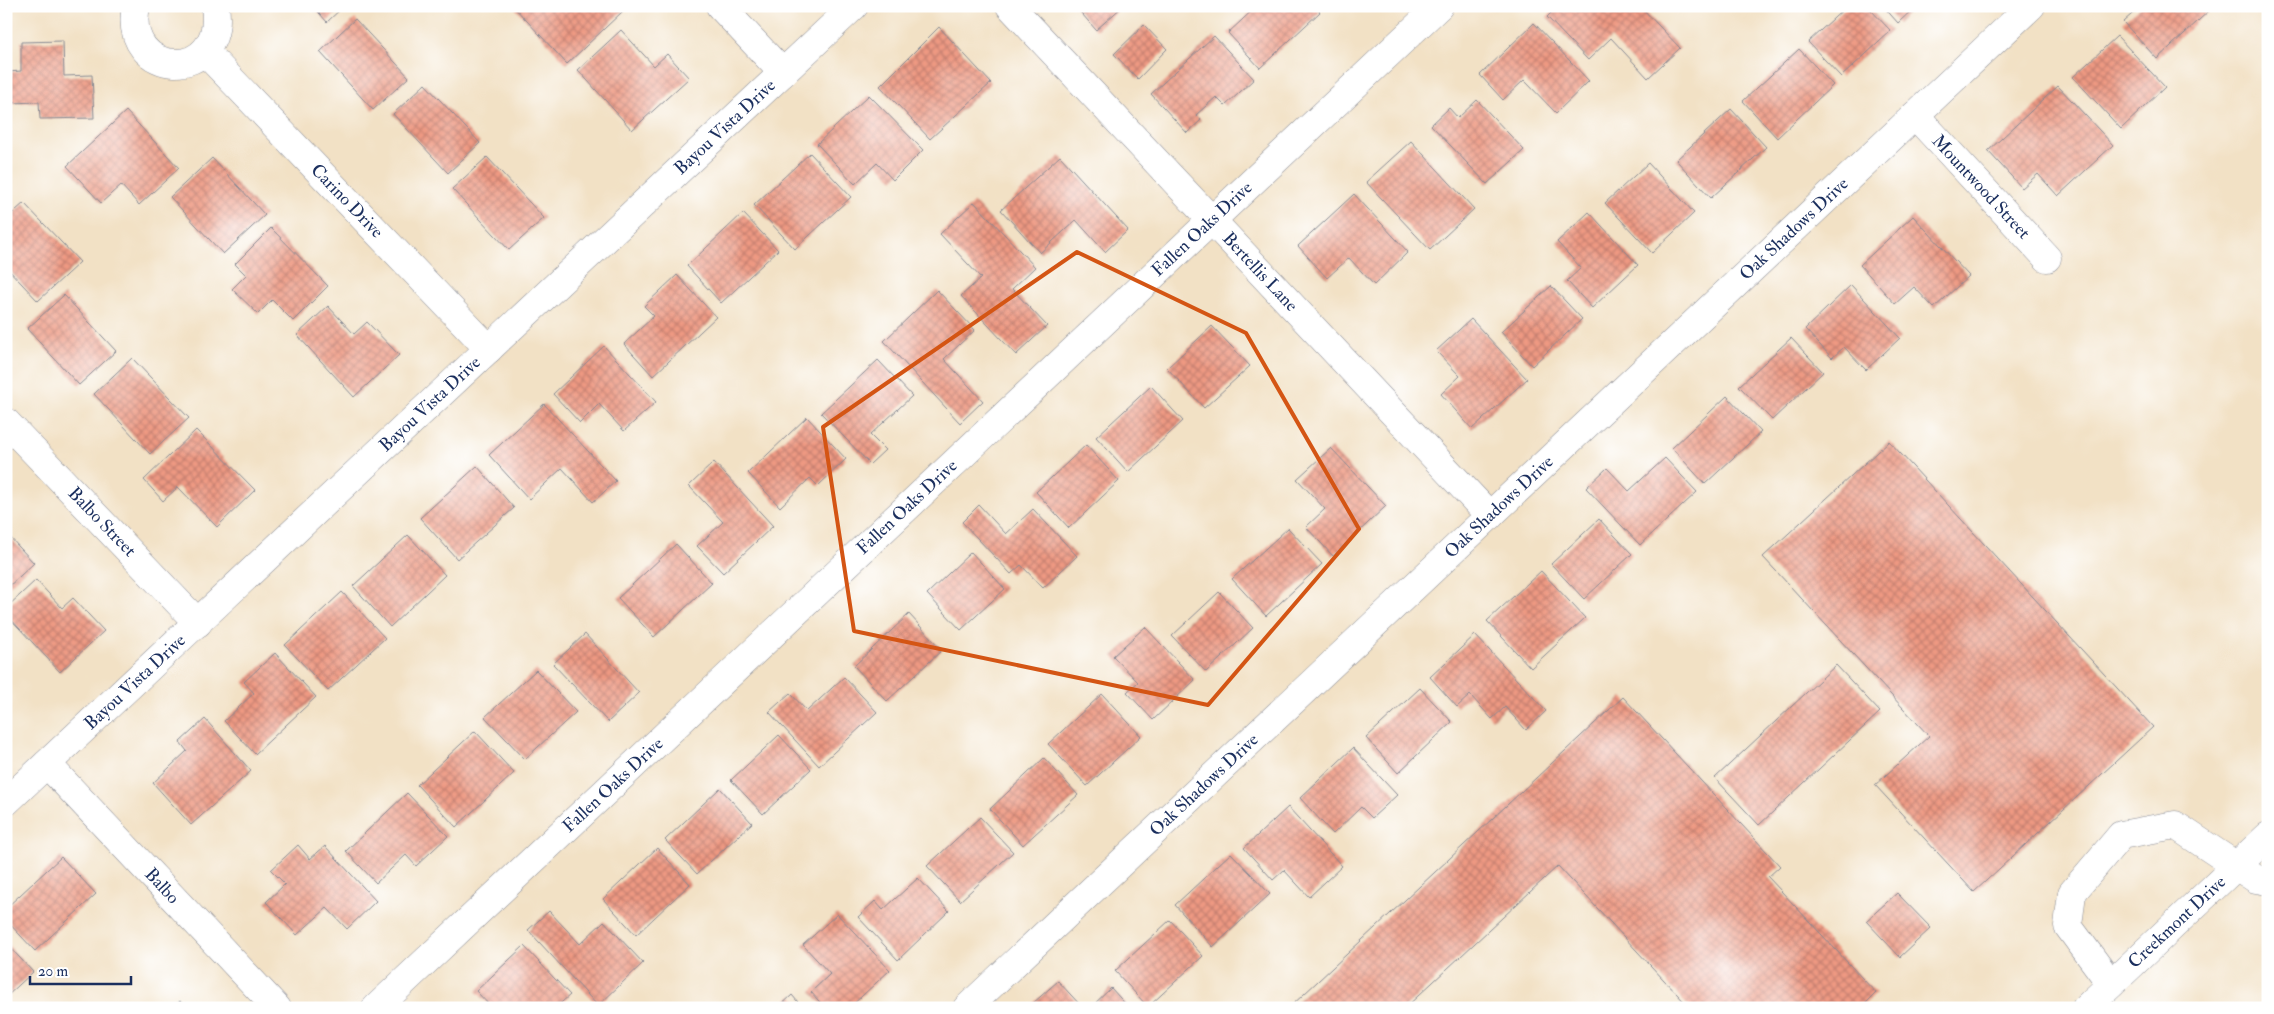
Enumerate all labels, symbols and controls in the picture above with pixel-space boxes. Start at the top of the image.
street label: Bayou Vista Drive [669,74,781,180]
street label: Mountwood Street [1927,130,2035,244]
street label: Carino Drive [306,159,389,243]
street label: Oak Shadows Drive [1735,172,1854,285]
street label: Fallen Oaks Drive [1147,176,1258,282]
street label: Bertellis Lane [1217,227,1303,317]
street label: Bayou Vista Drive [374,351,486,457]
street label: Oak Shadows Drive [1440,450,1559,563]
street label: Fallen Oaks Drive [852,454,963,560]
street label: Balbo Street [63,482,141,562]
street label: Bayou Vista Drive [79,629,191,735]
street label: Oak Shadows Drive [1145,728,1264,841]
street label: Fallen Oaks Drive [558,732,669,838]
street label: Balbo [140,863,185,909]
street label: Creekmont Drive [2123,870,2231,973]
scale bar [30,954,131,986]
text: 20 m [38,962,68,981]

